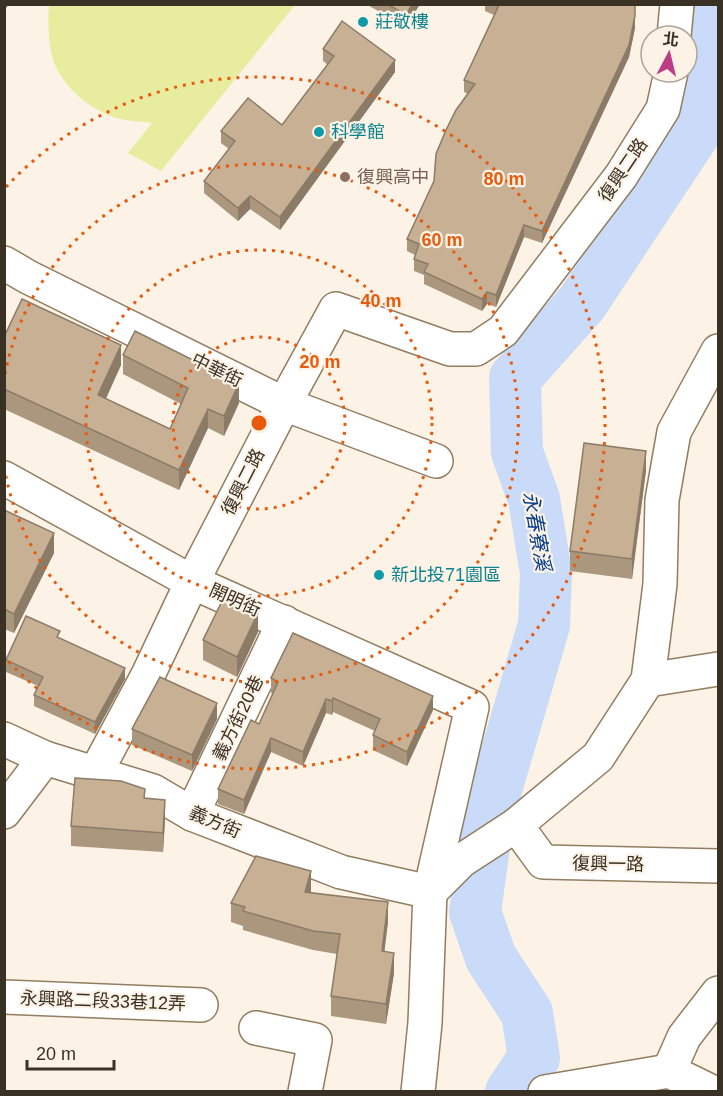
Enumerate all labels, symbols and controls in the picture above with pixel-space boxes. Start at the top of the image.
place label: 莊敬樓 [375,12,429,32]
marker: 莊敬樓 [356,15,370,29]
north arrow [639,24,699,84]
text: 北 [662,30,680,49]
place label: 科學館 [331,122,385,142]
marker: 科學館 [312,125,326,139]
street label: 復興二路 [595,135,651,205]
place label: 復興高中 [357,167,429,187]
text: 80 m [483,169,525,189]
marker: 復興高中 [338,170,352,184]
text: 60 m [421,230,463,250]
text: 40 m [360,291,402,311]
street label: 中華街 [188,349,246,391]
text: 20 m [299,352,341,372]
centre of rings [249,413,269,433]
street label: 復興二路 [218,445,268,519]
water label: 永春寮溪 [519,490,555,575]
place label: 新北投71園區 [391,565,501,585]
marker: 新北投71園區 [372,568,386,582]
street label: 開明街 [206,580,264,620]
street label: 義方街20巷 [209,672,267,764]
street label: 義方街 [186,802,244,842]
street label: 復興一路 [572,853,644,875]
street label: 永興路二段33巷12弄 [20,988,186,1014]
scale bar [27,1033,114,1071]
text: 20 m [36,1044,76,1064]

